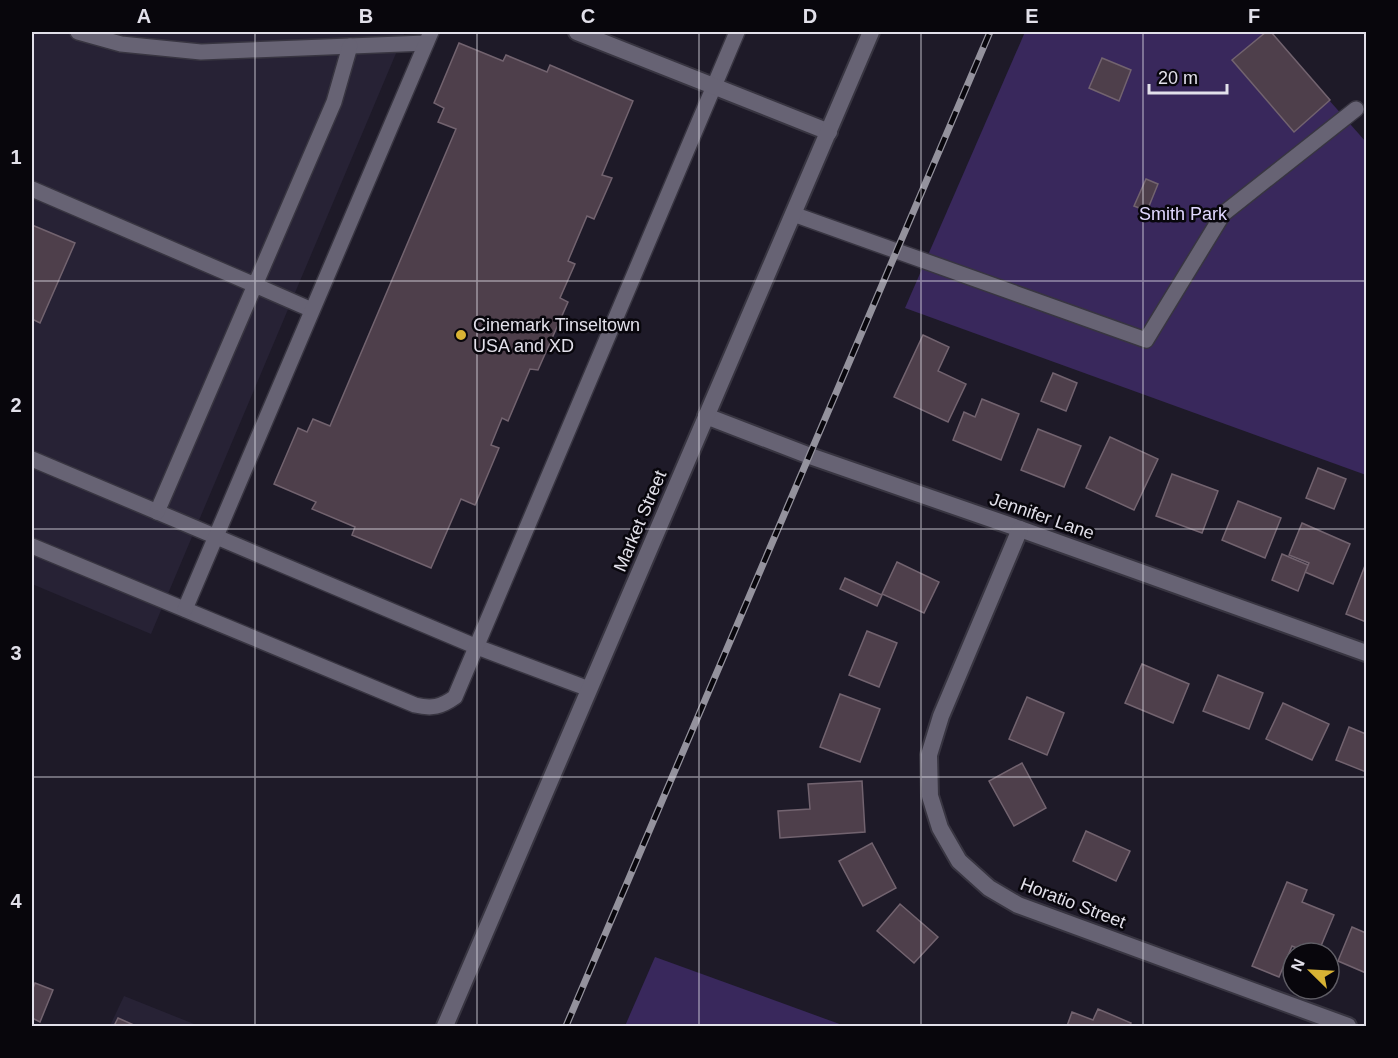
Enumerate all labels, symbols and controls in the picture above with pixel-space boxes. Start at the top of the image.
text: A [137,5,151,27]
text: B [359,5,373,27]
text: C [581,5,595,27]
text: D [803,5,817,27]
text: E [1025,5,1039,27]
text: F [1248,5,1260,27]
scale bar [1149,57,1227,95]
text: 20 m [1158,68,1198,88]
text: 1 [10,146,22,168]
park label: Smith Park [1139,204,1228,224]
place label: Cinemark Tinseltown USA and XD [473,315,640,356]
marker: Cinemark Tinseltown USA and XD [454,328,468,342]
text: 2 [10,394,22,416]
street label: Market Street [610,467,670,575]
street label: Jennifer Lane [987,489,1097,543]
text: 3 [10,642,22,664]
street label: Horatio Street [1018,874,1128,932]
text: 4 [10,890,22,912]
north arrow [1281,941,1341,1001]
text: N [1288,956,1308,974]

